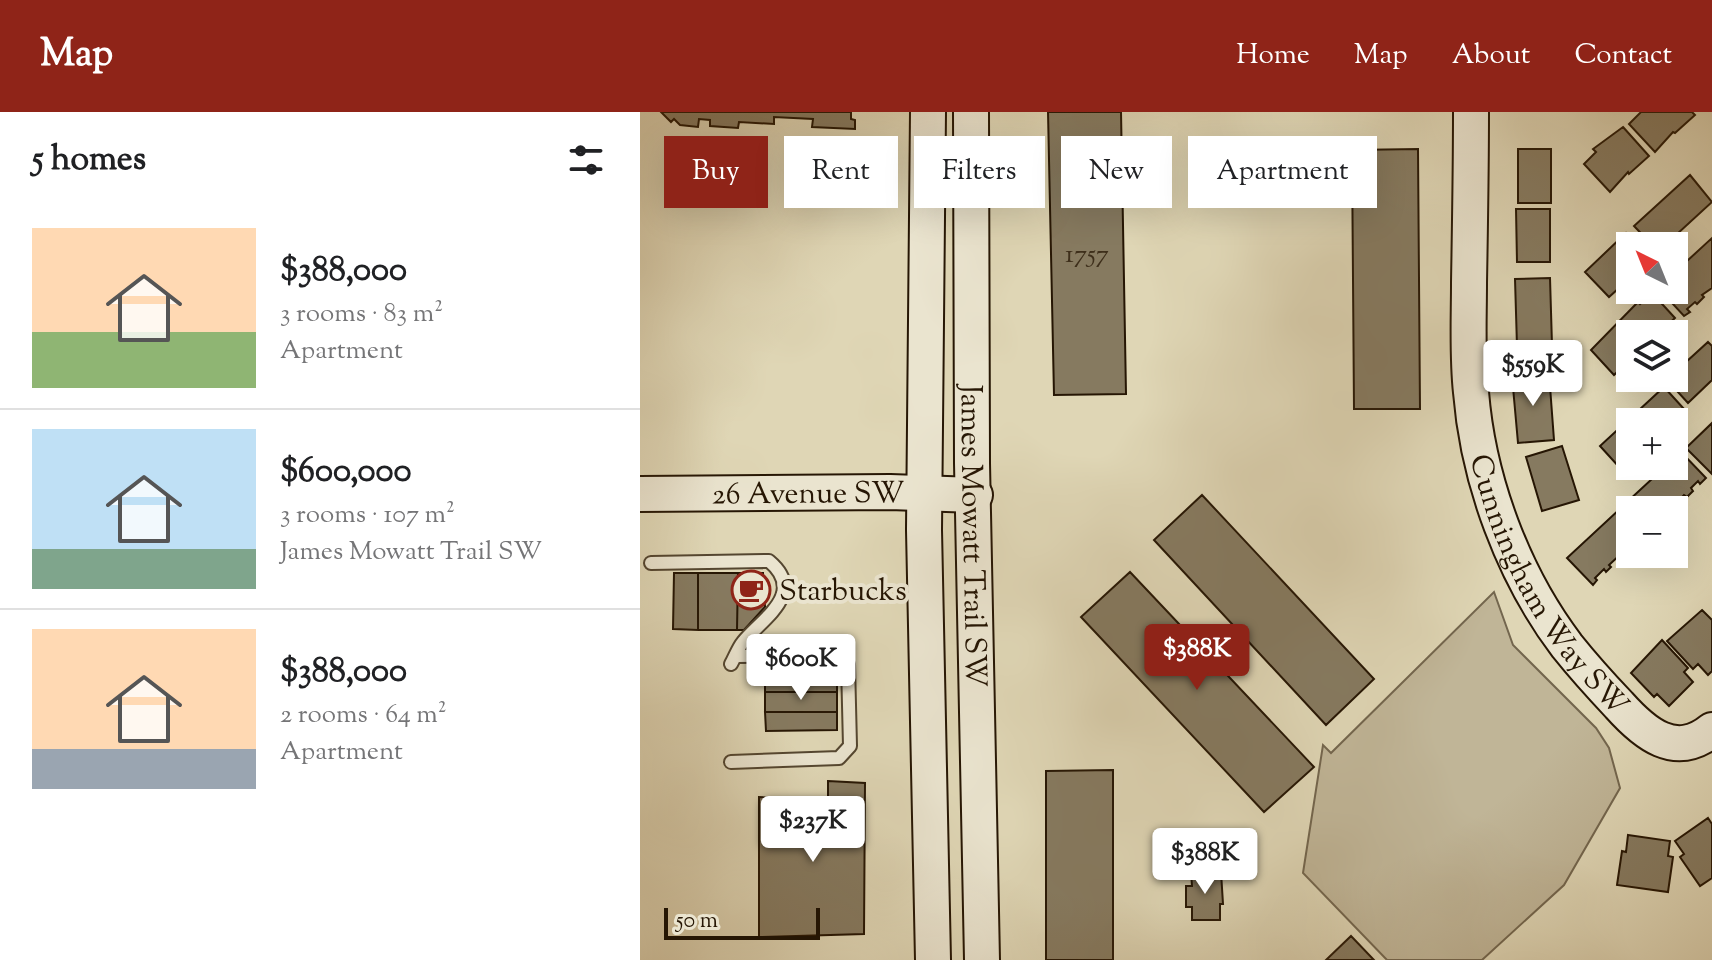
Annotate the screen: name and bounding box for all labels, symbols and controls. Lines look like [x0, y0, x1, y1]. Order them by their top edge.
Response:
text: Map [40, 29, 113, 83]
text: Home [1236, 36, 1310, 76]
text: Map [1354, 36, 1408, 76]
text: About [1452, 36, 1530, 76]
text: Contact [1574, 36, 1672, 76]
text: 5 homes [32, 136, 146, 185]
chip: Buy [664, 136, 768, 208]
chip: Rent [784, 136, 898, 208]
chip: Filters [914, 136, 1045, 208]
chip: New [1061, 136, 1172, 208]
chip: Apartment [1188, 136, 1377, 208]
icon: filters [564, 138, 608, 182]
north arrow [1616, 232, 1688, 304]
map controls [1616, 232, 1688, 568]
house number: 1757 [1065, 237, 1109, 274]
text: $388,000 [280, 247, 407, 296]
icon: home [96, 260, 192, 356]
text: 3 rooms · 83 m² [280, 296, 443, 333]
button: layers [1616, 320, 1688, 392]
text: Apartment [280, 333, 403, 370]
pin: $559K [1477, 340, 1589, 408]
text: $559K [1501, 347, 1565, 384]
street label: James Mowatt Trail SW [948, 383, 996, 688]
button: + [1616, 408, 1688, 480]
text: $600,000 [280, 448, 412, 497]
street label: Cunningham Way SW [1457, 450, 1637, 726]
icon: home [96, 461, 192, 557]
street label: 26 Avenue SW [711, 473, 905, 517]
button: − [1616, 496, 1688, 568]
text: 3 rooms · 107 m² [280, 497, 455, 534]
text: James Mowatt Trail SW [280, 534, 542, 571]
cafe icon: Starbucks [730, 569, 772, 611]
place label: Starbucks [779, 571, 907, 614]
pin: $388K [1141, 624, 1253, 692]
text: $388K [1162, 631, 1232, 668]
pin: $600K [745, 634, 857, 702]
text: $600K [764, 641, 838, 678]
text: $388,000 [280, 648, 407, 697]
icon: home [96, 661, 192, 757]
text: 2 rooms · 64 m² [280, 697, 447, 734]
text: Apartment [280, 734, 403, 771]
pin: $237K [757, 796, 869, 864]
text: $237K [779, 803, 847, 840]
pin: $388K [1149, 828, 1261, 896]
text: $388K [1170, 835, 1240, 872]
scale bar [664, 904, 820, 940]
text: 50 m [676, 906, 718, 938]

